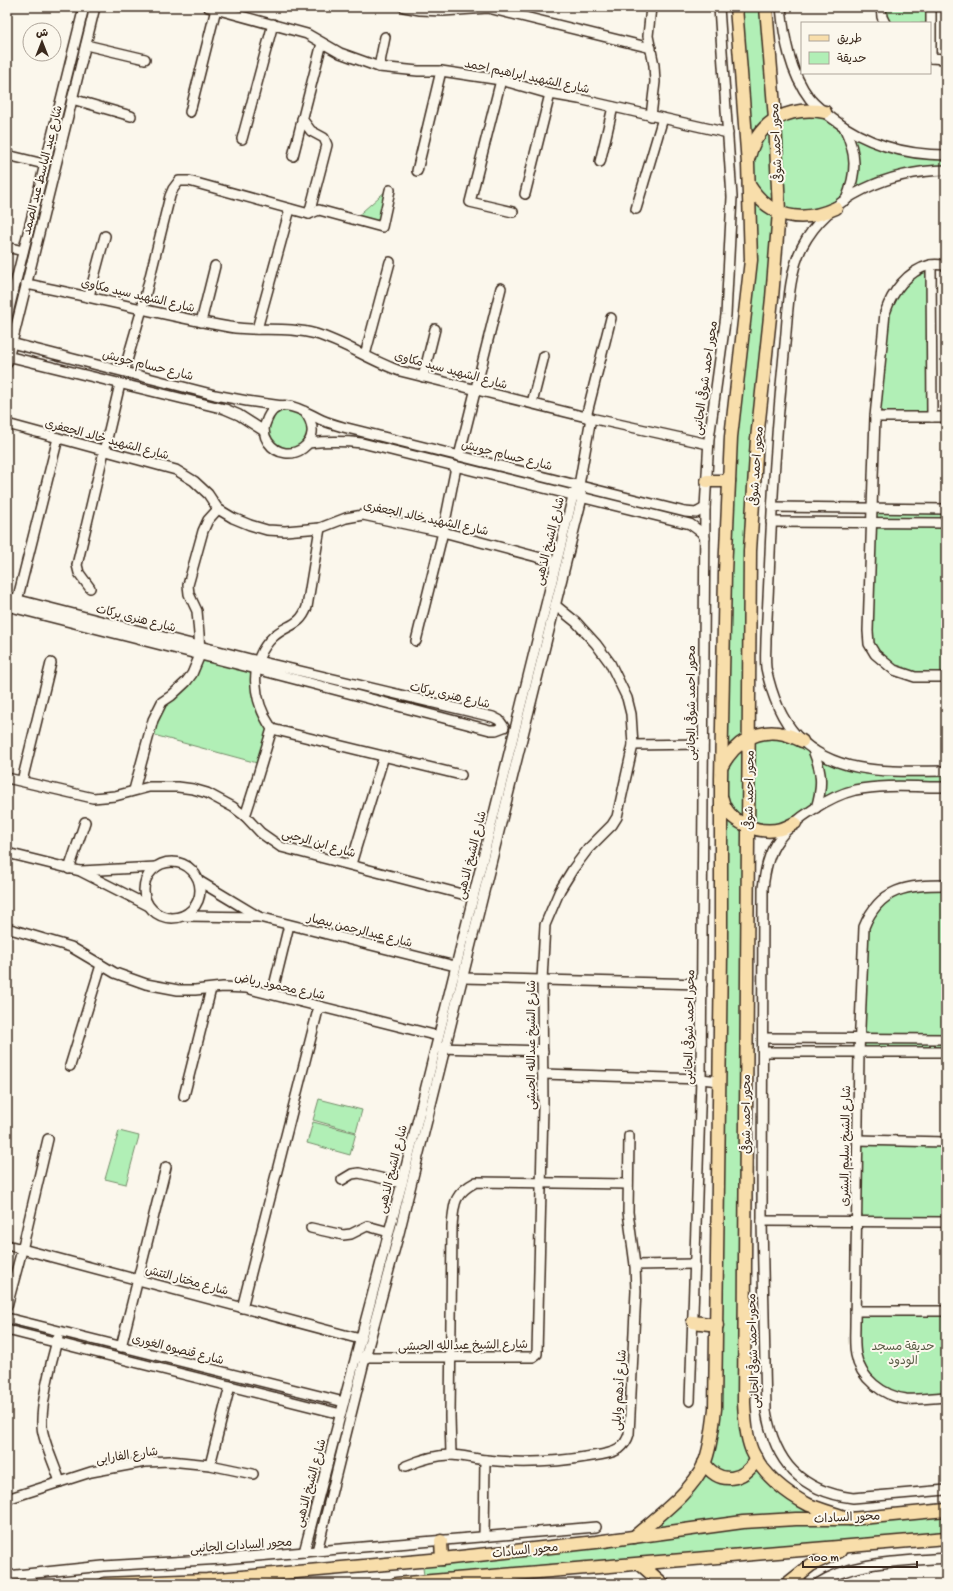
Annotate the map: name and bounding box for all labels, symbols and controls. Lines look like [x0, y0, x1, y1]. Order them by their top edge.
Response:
north arrow [22, 22, 62, 62]
legend [801, 22, 931, 74]
text: ش [36, 28, 48, 40]
text: طريق [837, 33, 862, 47]
text: حديقة [837, 53, 866, 67]
street label: شارع الشهيد ابراهيم احمد [463, 58, 590, 98]
street label: محور احمد شوقى [767, 103, 787, 183]
street label: شارع عبد الباسط عبد الصمد [21, 104, 67, 237]
street label: شارع الشهيد سيد مكاوى [79, 277, 196, 317]
street label: محور احمد شوقى الجانبى [690, 320, 722, 436]
street label: شارع حسام جويش [101, 349, 194, 385]
street label: شارع الشهيد سيد مكاوى [393, 350, 508, 394]
street label: شارع الشهيد خالد الجعفرى [43, 417, 170, 464]
street label: محور احمد شوقى [746, 426, 768, 506]
street label: شارع حسام جويش [460, 439, 553, 475]
street label: شارع الشيخ الذهبى [532, 495, 569, 587]
street label: شارع الشهيد خالد الجعفرى [362, 499, 490, 540]
street label: شارع هنرى بركات [94, 603, 177, 637]
street label: محور احمد شوقى الجانبى [684, 645, 700, 761]
street label: شارع هنرى بركات [408, 681, 491, 713]
street label: محور احمد شوقى [741, 750, 759, 830]
street label: شارع الشيخ الذهبى [454, 809, 491, 901]
street label: شارع ابن الرحبى [280, 828, 357, 862]
street label: شارع عبدالرحمن بيصار [305, 912, 413, 952]
street label: محور احمد شوقى الجانبى [681, 969, 699, 1085]
street label: شارع محمود رياض [233, 972, 326, 1004]
street label: شارع الشيخ عبدالله الحبشى [525, 980, 540, 1110]
street label: محور احمد شوقى [739, 1074, 755, 1154]
street label: شارع الشيخ سليم البشرى [838, 1085, 855, 1207]
street label: شارع الشيخ الذهبى [375, 1123, 412, 1215]
street label: شارع مختار التتش [143, 1263, 230, 1300]
street label: محور احمد شوقى الجانبى [744, 1293, 764, 1409]
street label: شارع قنصوه الغورى [130, 1333, 225, 1369]
street label: شارع الشيخ عبدالله الحبشى [398, 1338, 528, 1355]
park label: حديقة مسجد الودود [871, 1341, 935, 1369]
street label: شارع أدهم وايلى [609, 1349, 631, 1431]
street label: شارع الشيخ الذهبى [292, 1438, 330, 1529]
street label: شارع الفارابى [95, 1446, 159, 1468]
street label: محور السادات [814, 1510, 881, 1528]
street label: محور السادات الجانبى [190, 1536, 293, 1558]
street label: محور السادات [491, 1542, 559, 1562]
scale bar [803, 1543, 917, 1569]
text: 100 m [808, 1552, 839, 1566]

